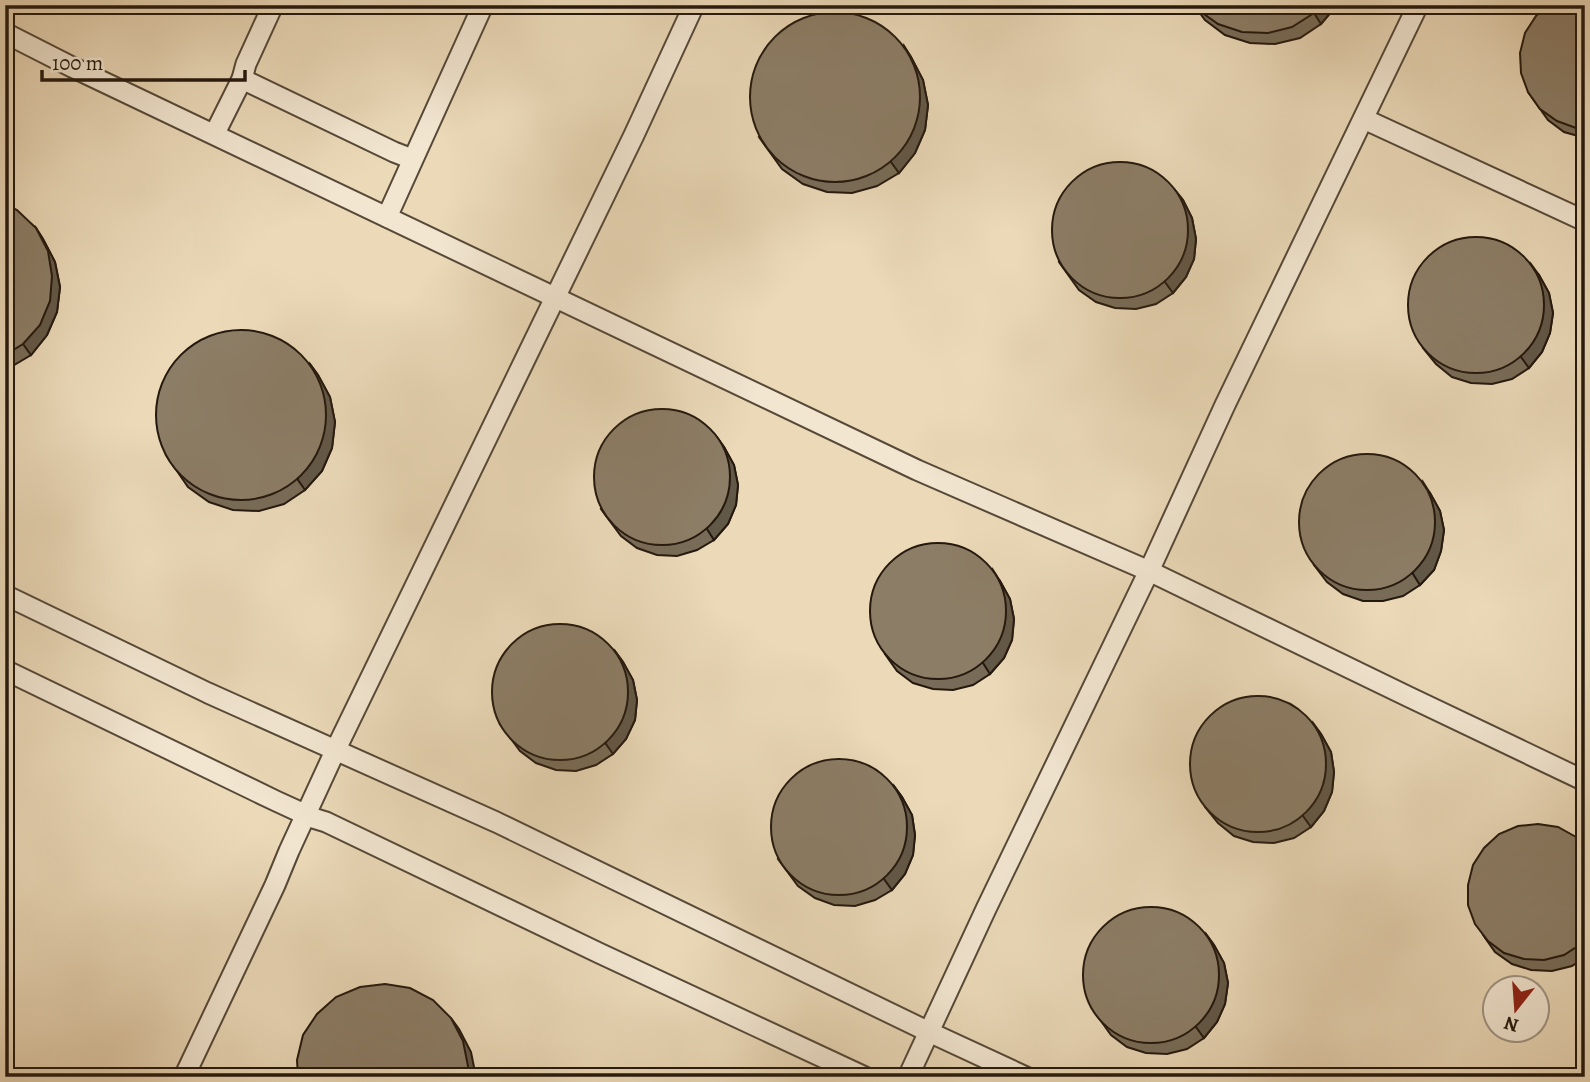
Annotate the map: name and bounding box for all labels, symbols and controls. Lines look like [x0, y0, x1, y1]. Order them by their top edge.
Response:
scale bar [42, 38, 245, 82]
text: 100 m [52, 49, 103, 77]
north arrow [1482, 974, 1552, 1044]
text: N [1501, 1010, 1522, 1039]

